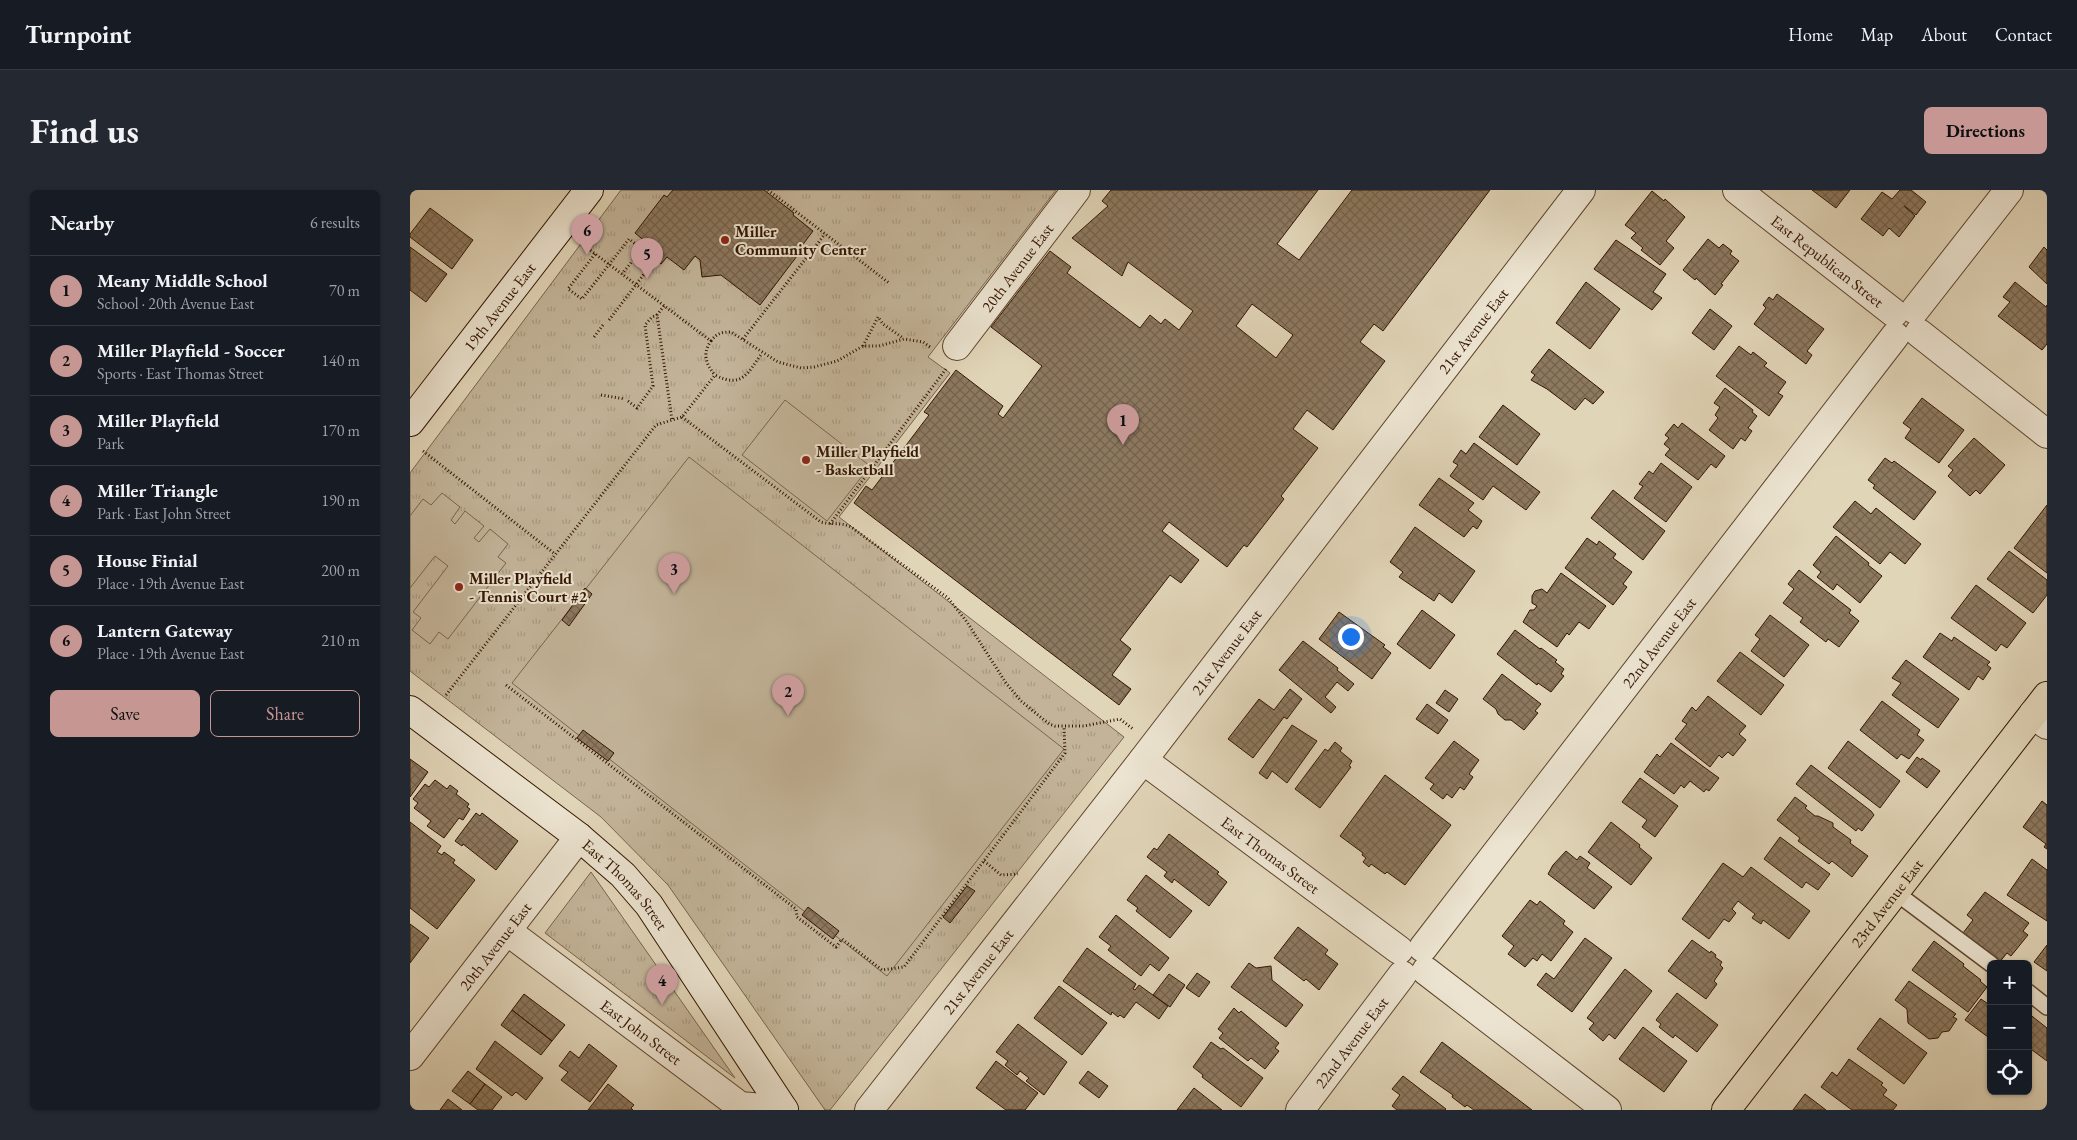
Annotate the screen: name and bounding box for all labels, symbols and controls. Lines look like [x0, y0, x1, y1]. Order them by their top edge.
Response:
text: Turnpoint [25, 19, 131, 50]
text: Home [1788, 23, 1833, 46]
text: Map [1861, 23, 1893, 46]
text: About [1921, 23, 1967, 46]
text: Contact [1995, 23, 2052, 46]
button: Directions [1924, 107, 2047, 154]
text: Find us [30, 108, 139, 153]
text: Nearby [50, 209, 114, 236]
street label: East Republican Street [1767, 210, 1888, 312]
text: 6 results [310, 212, 360, 233]
pin: 6 [571, 214, 603, 255]
street label: 20th Avenue East [976, 219, 1058, 316]
place label: Miller Community Center [735, 221, 867, 260]
marker: Miller Community Center [719, 234, 731, 246]
pin: 5 [631, 238, 663, 279]
street label: 19th Avenue East [458, 258, 540, 355]
text: Meany Middle School [97, 268, 268, 293]
text: 1 [62, 280, 70, 301]
text: 70 m [329, 280, 360, 301]
street label: 21st Avenue East [1433, 283, 1513, 378]
text: School · 20th Avenue East [97, 293, 254, 314]
text: Miller Playfield - Soccer [97, 338, 285, 363]
text: 2 [62, 350, 70, 371]
text: 140 m [321, 350, 360, 371]
text: Sports · East Thomas Street [97, 363, 263, 384]
pin: 1 [1107, 404, 1139, 445]
text: Miller Playfield [97, 408, 220, 433]
text: 3 [62, 420, 70, 441]
text: 170 m [321, 420, 360, 441]
text: Park [97, 433, 124, 454]
place label: Miller Playfield - Basketball [816, 441, 919, 480]
marker: Miller Playfield - Basketball [800, 454, 812, 466]
text: Miller Triangle [97, 478, 218, 503]
text: 4 [62, 490, 70, 511]
text: 190 m [321, 490, 360, 511]
text: Park · East John Street [97, 503, 230, 524]
text: House Finial [97, 548, 198, 573]
pin: 3 [658, 553, 690, 594]
text: 5 [62, 560, 70, 581]
text: 200 m [321, 560, 360, 581]
place label: Miller Playfield - Tennis Court #2 [469, 568, 588, 607]
text: Place · 19th Avenue East [97, 573, 244, 594]
marker: Miller Playfield - Tennis Court #2 [453, 581, 465, 593]
street label: 22nd Avenue East [1617, 593, 1700, 692]
street label: 21st Avenue East [1186, 604, 1266, 699]
text: Lantern Gateway [97, 618, 233, 643]
your location [1338, 624, 1364, 650]
text: 6 [62, 630, 70, 651]
text: 210 m [321, 630, 360, 651]
text: Place · 19th Avenue East [97, 643, 244, 664]
pin: 2 [772, 675, 804, 716]
button: Save [50, 690, 200, 737]
button: Share [210, 690, 360, 737]
street label: East Thomas Street [1217, 811, 1324, 898]
street label: East Thomas Street [578, 834, 673, 934]
street label: 23rd Avenue East [1846, 854, 1927, 951]
street label: 20th Avenue East [454, 897, 536, 994]
street label: 21st Avenue East [937, 924, 1018, 1019]
map controls [1987, 960, 2032, 1095]
button: + [1987, 960, 2032, 1005]
pin: 4 [646, 964, 678, 1005]
street label: 22nd Avenue East [1310, 992, 1393, 1092]
street label: East John Street [596, 994, 686, 1069]
button: − [1987, 1005, 2032, 1050]
button: locate [1987, 1050, 2032, 1095]

